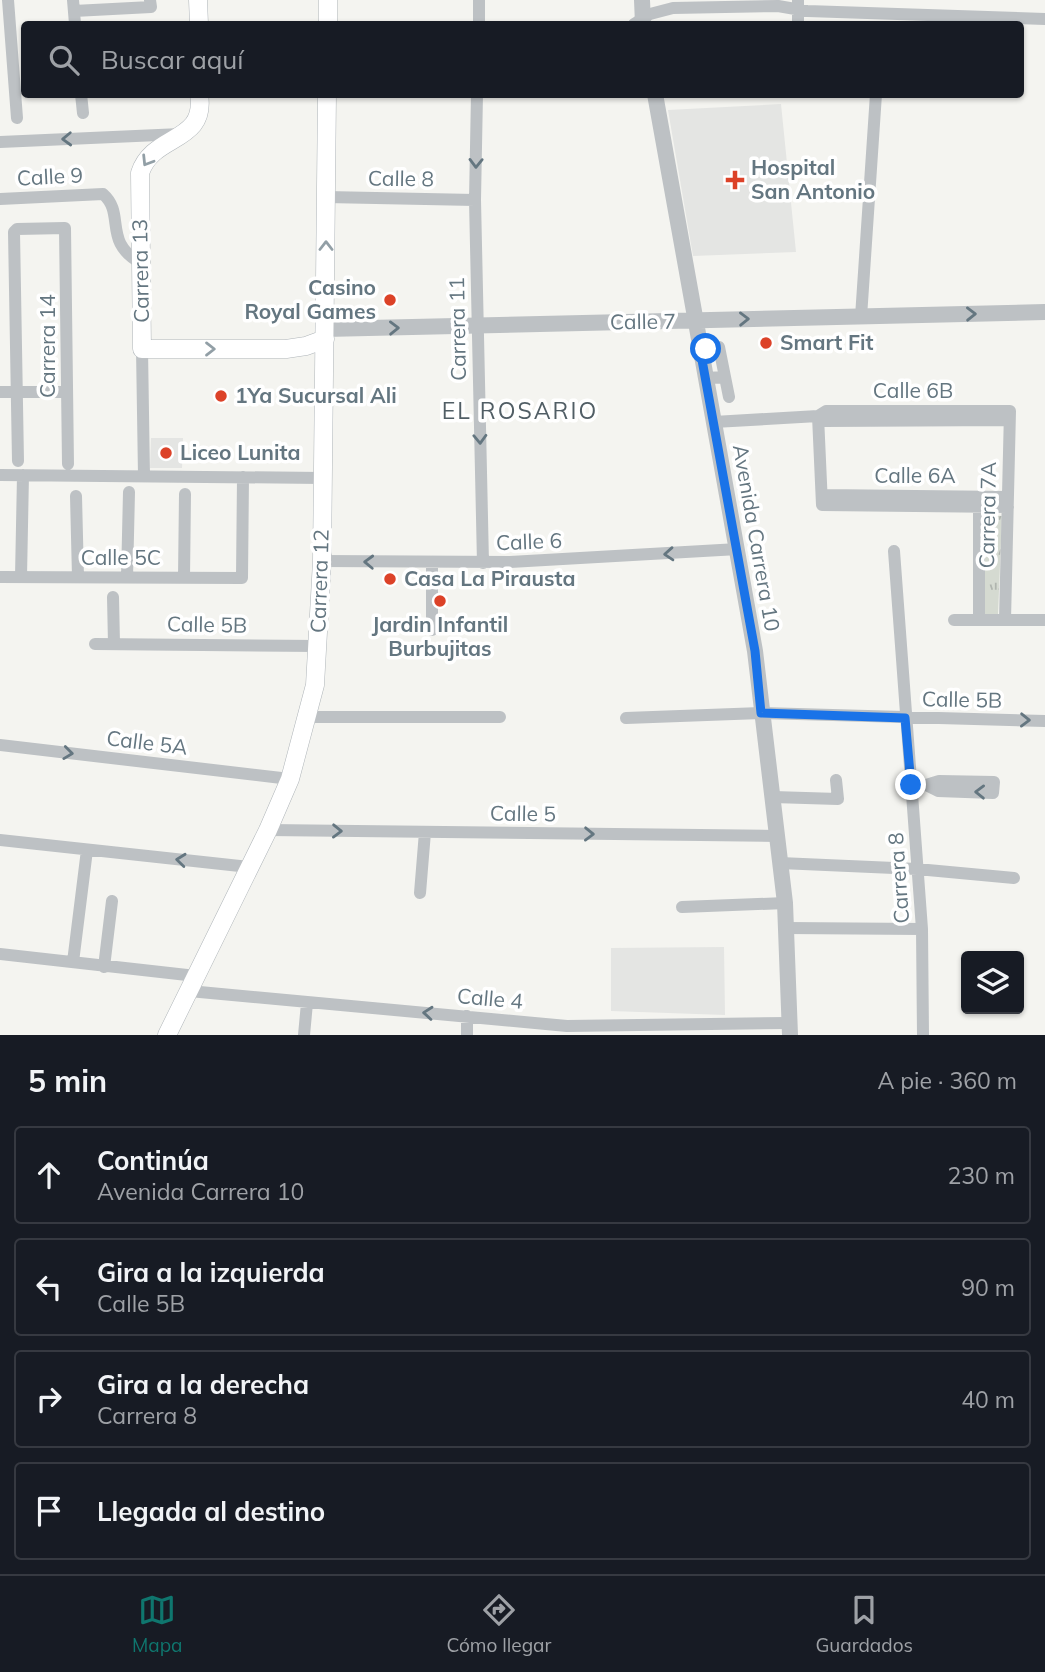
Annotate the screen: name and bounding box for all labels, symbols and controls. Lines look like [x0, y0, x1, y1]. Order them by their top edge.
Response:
search box [21, 21, 1024, 98]
icon: search [45, 41, 83, 79]
text: Buscar aquí [101, 43, 244, 76]
one-way arrow [61, 132, 72, 147]
one-way arrow [142, 153, 155, 166]
place label: Hospital San Antonio [751, 154, 875, 204]
one-way arrow [468, 157, 483, 168]
street label: Calle 9 [16, 161, 84, 191]
street label: Calle 8 [368, 164, 434, 192]
marker: Hospital San Antonio [725, 170, 745, 190]
street label: Carrera 13 [126, 219, 154, 323]
one-way arrow [318, 241, 334, 251]
place label: Casino Royal Games [244, 274, 376, 324]
street label: Carrera 11 [443, 277, 471, 381]
marker: Casino Royal Games [382, 292, 398, 308]
street label: Carrera 14 [34, 294, 60, 398]
one-way arrow [966, 306, 977, 322]
street label: Calle 7 [610, 307, 676, 335]
one-way arrow [738, 312, 749, 327]
one-way arrow [388, 320, 399, 335]
place label: Smart Fit [780, 329, 873, 355]
route start [690, 333, 721, 364]
marker: Smart Fit [758, 335, 774, 351]
one-way arrow [206, 341, 216, 357]
street label: Calle 6B [873, 377, 953, 403]
place label: 1Ya Sucursal Ali [235, 382, 397, 408]
marker: 1Ya Sucursal Ali [213, 388, 229, 404]
district label: EL ROSARIO [442, 396, 598, 425]
one-way arrow [472, 434, 488, 445]
place label: Liceo Lunita [180, 439, 301, 465]
street label: Avenida Carrera 10 [728, 442, 786, 633]
marker: Liceo Lunita [158, 445, 174, 461]
street label: Carrera 7A [973, 461, 1001, 569]
street label: Calle 6A [874, 462, 956, 488]
street label: Calle 6 [495, 527, 562, 555]
street label: Carrera 12 [304, 529, 334, 633]
street label: Calle 5C [81, 544, 161, 570]
one-way arrow [664, 546, 675, 561]
one-way arrow [363, 554, 373, 570]
place label: Casa La Pirausta [404, 565, 575, 591]
marker: Casa La Pirausta [382, 571, 398, 587]
marker: Jardin Infantil Burbujitas [432, 593, 448, 609]
street label: Calle 5B [167, 610, 247, 638]
place label: Jardin Infantil Burbujitas [372, 611, 508, 661]
street label: Calle 5B [922, 685, 1002, 713]
one-way arrow [1020, 713, 1031, 728]
street label: Calle 5A [105, 724, 190, 760]
one-way arrow [62, 745, 74, 760]
route end [895, 769, 926, 800]
one-way arrow [974, 785, 985, 800]
street label: Calle 5 [490, 799, 556, 827]
one-way arrow [331, 823, 342, 838]
one-way arrow [584, 826, 594, 842]
street label: Carrera 8 [882, 832, 914, 925]
one-way arrow [176, 853, 187, 868]
map controls [961, 951, 1024, 1014]
button: layers [961, 951, 1024, 1014]
street label: Calle 4 [456, 982, 525, 1014]
one-way arrow [422, 1006, 433, 1021]
text: 5 min [28, 1062, 107, 1100]
text: A pie · 360 m [877, 1066, 1017, 1095]
text: Continúa [97, 1144, 209, 1177]
icon: ahead [30, 1156, 68, 1194]
text: 230 m [947, 1161, 1015, 1190]
text: Avenida Carrera 10 [97, 1177, 304, 1206]
text: Gira a la izquierda [97, 1256, 325, 1289]
icon: left [30, 1268, 68, 1306]
text: 90 m [961, 1273, 1015, 1302]
text: Calle 5B [97, 1289, 185, 1318]
text: Gira a la derecha [97, 1368, 309, 1401]
icon: right [30, 1380, 68, 1418]
text: 40 m [961, 1385, 1015, 1414]
text: Carrera 8 [97, 1401, 197, 1430]
icon: arrive [30, 1492, 68, 1530]
text: Llegada al destino [97, 1495, 325, 1528]
tab: Mapa [132, 1591, 183, 1657]
tab: Cómo llegar [447, 1591, 551, 1657]
tab: Guardados [815, 1591, 913, 1657]

